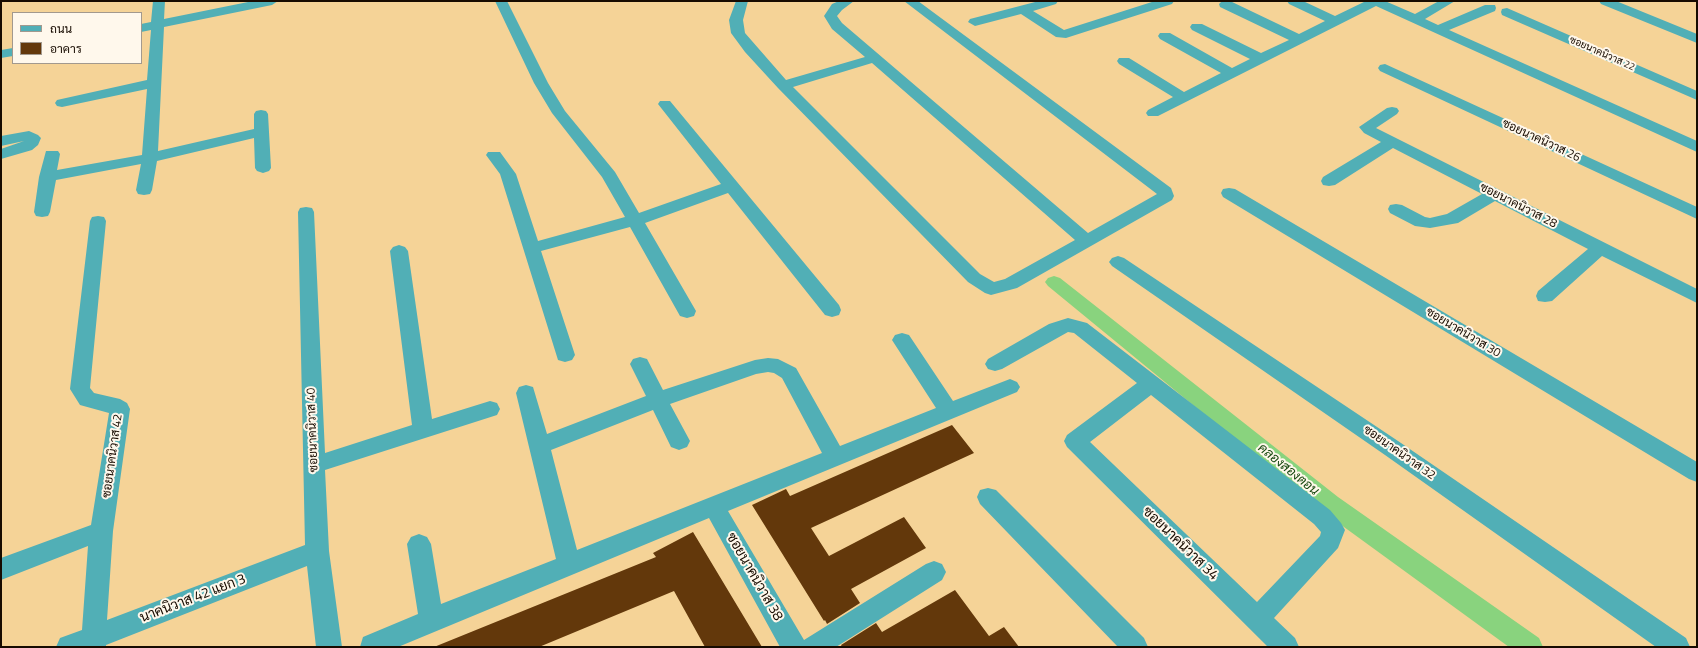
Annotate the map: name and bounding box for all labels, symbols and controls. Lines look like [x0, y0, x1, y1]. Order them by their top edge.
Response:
legend [12, 12, 142, 64]
text: ถนน [50, 19, 72, 38]
street label: ซอยนาคนิวาส 22 [1567, 34, 1637, 74]
text: อาคาร [50, 39, 82, 58]
street label: ซอยนาคนิวาส 26 [1500, 117, 1582, 165]
street label: ซอยนาคนิวาส 28 [1477, 180, 1559, 232]
street label: ซอยนาคนิวาส 30 [1423, 305, 1503, 361]
street label: ซอยนาคนิวาส 40 [304, 387, 322, 473]
street label: ซอยนาคนิวาส 42 [100, 413, 126, 499]
street label: ซอยนาคนิวาส 32 [1360, 423, 1438, 483]
water label: คลองสองตอน [1254, 441, 1322, 499]
street label: ซอยนาคนิวาส 34 [1139, 504, 1221, 584]
street label: ซอยนาคนิวาส 38 [722, 530, 786, 624]
street label: นาคนิวาส 42 แยก 3 [138, 571, 248, 627]

